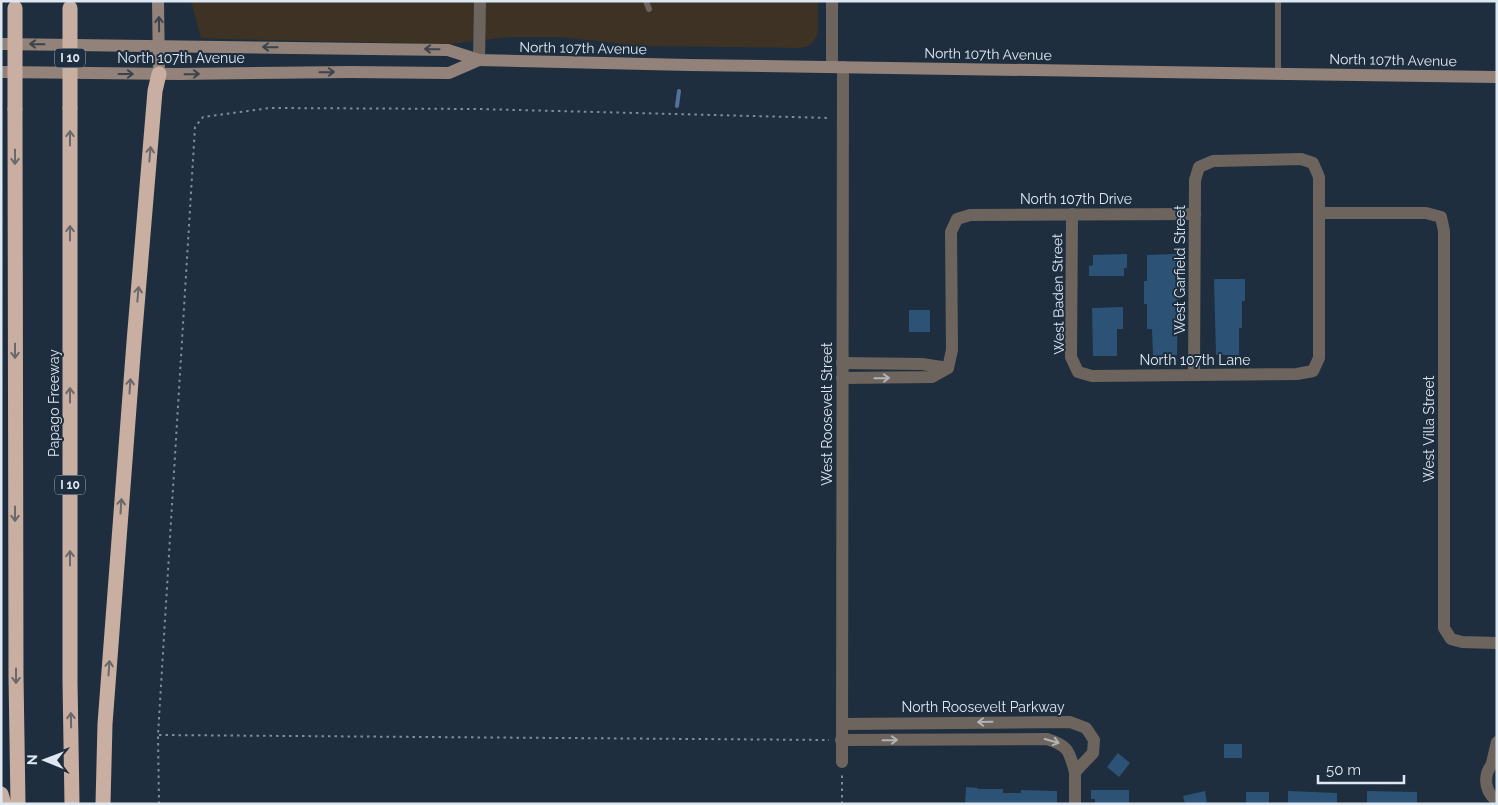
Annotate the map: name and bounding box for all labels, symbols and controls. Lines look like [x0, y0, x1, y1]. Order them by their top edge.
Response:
one-way arrow [154, 16, 164, 32]
one-way arrow [29, 39, 46, 49]
street label: North 107th Avenue [519, 39, 647, 57]
one-way arrow [262, 42, 278, 52]
one-way arrow [424, 45, 440, 54]
street label: North 107th Avenue [924, 45, 1052, 63]
road number: I 10 [55, 48, 85, 68]
street label: North 107th Avenue [117, 50, 245, 66]
street label: North 107th Avenue [1329, 51, 1457, 69]
one-way arrow [318, 67, 335, 77]
one-way arrow [118, 69, 134, 79]
one-way arrow [184, 69, 200, 79]
one-way arrow [65, 130, 75, 146]
one-way arrow [145, 146, 155, 162]
one-way arrow [10, 149, 20, 165]
street label: North 107th Drive [1020, 191, 1132, 207]
street label: West Garfield Street [1172, 205, 1188, 335]
one-way arrow [65, 225, 75, 241]
street label: West Baden Street [1049, 233, 1067, 355]
one-way arrow [133, 286, 143, 302]
one-way arrow [10, 342, 20, 359]
street label: West Roosevelt Street [819, 342, 835, 486]
street label: Papago Freeway [46, 349, 62, 457]
street label: North 107th Lane [1140, 352, 1250, 368]
one-way arrow [874, 373, 890, 383]
street label: West Villa Street [1421, 375, 1437, 482]
one-way arrow [126, 378, 135, 394]
one-way arrow [65, 387, 75, 404]
road number: I 10 [55, 476, 85, 494]
one-way arrow [117, 498, 126, 514]
one-way arrow [10, 505, 20, 521]
one-way arrow [65, 550, 75, 566]
one-way arrow [104, 660, 114, 676]
one-way arrow [11, 668, 21, 684]
street label: North Roosevelt Parkway [902, 699, 1065, 715]
one-way arrow [66, 712, 76, 728]
one-way arrow [977, 717, 994, 727]
north arrow [20, 735, 70, 785]
one-way arrow [882, 735, 898, 745]
one-way arrow [1044, 737, 1060, 746]
scale bar [1318, 752, 1404, 784]
text: N [24, 754, 40, 765]
text: 50 m [1326, 761, 1361, 779]

